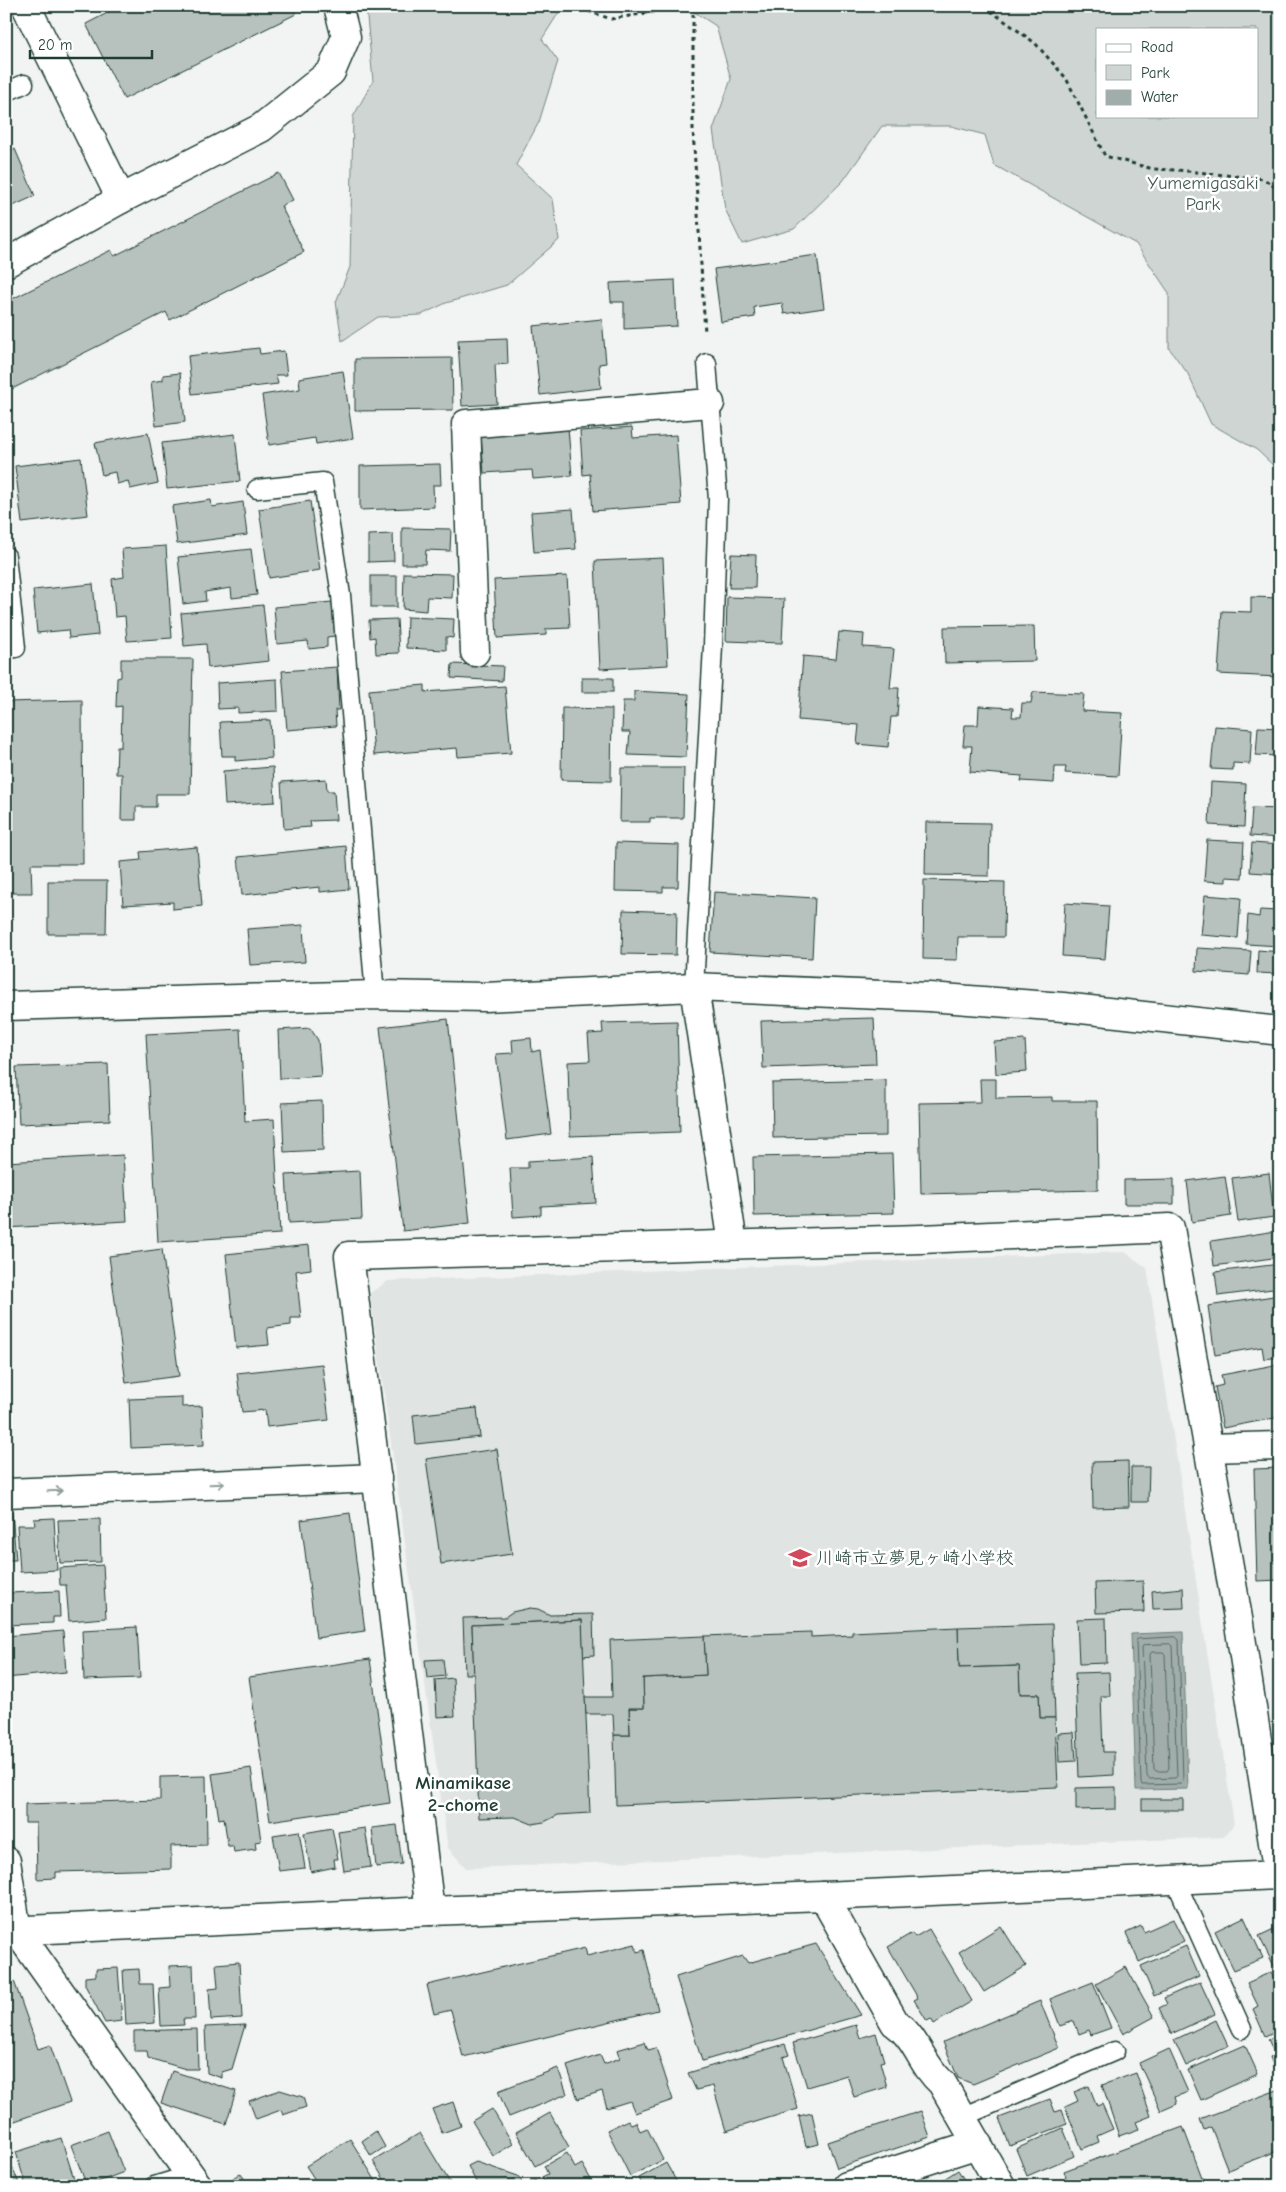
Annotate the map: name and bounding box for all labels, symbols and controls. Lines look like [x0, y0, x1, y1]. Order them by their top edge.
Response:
scale bar [30, 28, 152, 60]
legend [1096, 28, 1258, 118]
text: 20 m [38, 36, 72, 54]
text: Road [1141, 38, 1173, 56]
text: Park [1141, 64, 1170, 82]
text: Water [1141, 88, 1178, 106]
park label: Yumemigasaki Park [1147, 173, 1259, 215]
one-way arrow [209, 1480, 225, 1489]
one-way arrow [46, 1486, 63, 1496]
school or university icon: 川崎市立夢見ヶ崎小学校 [787, 1545, 813, 1571]
place label: 川崎市立夢見ヶ崎小学校 [816, 1548, 1014, 1569]
district label: Minamikase 2-chome [415, 1772, 511, 1816]

